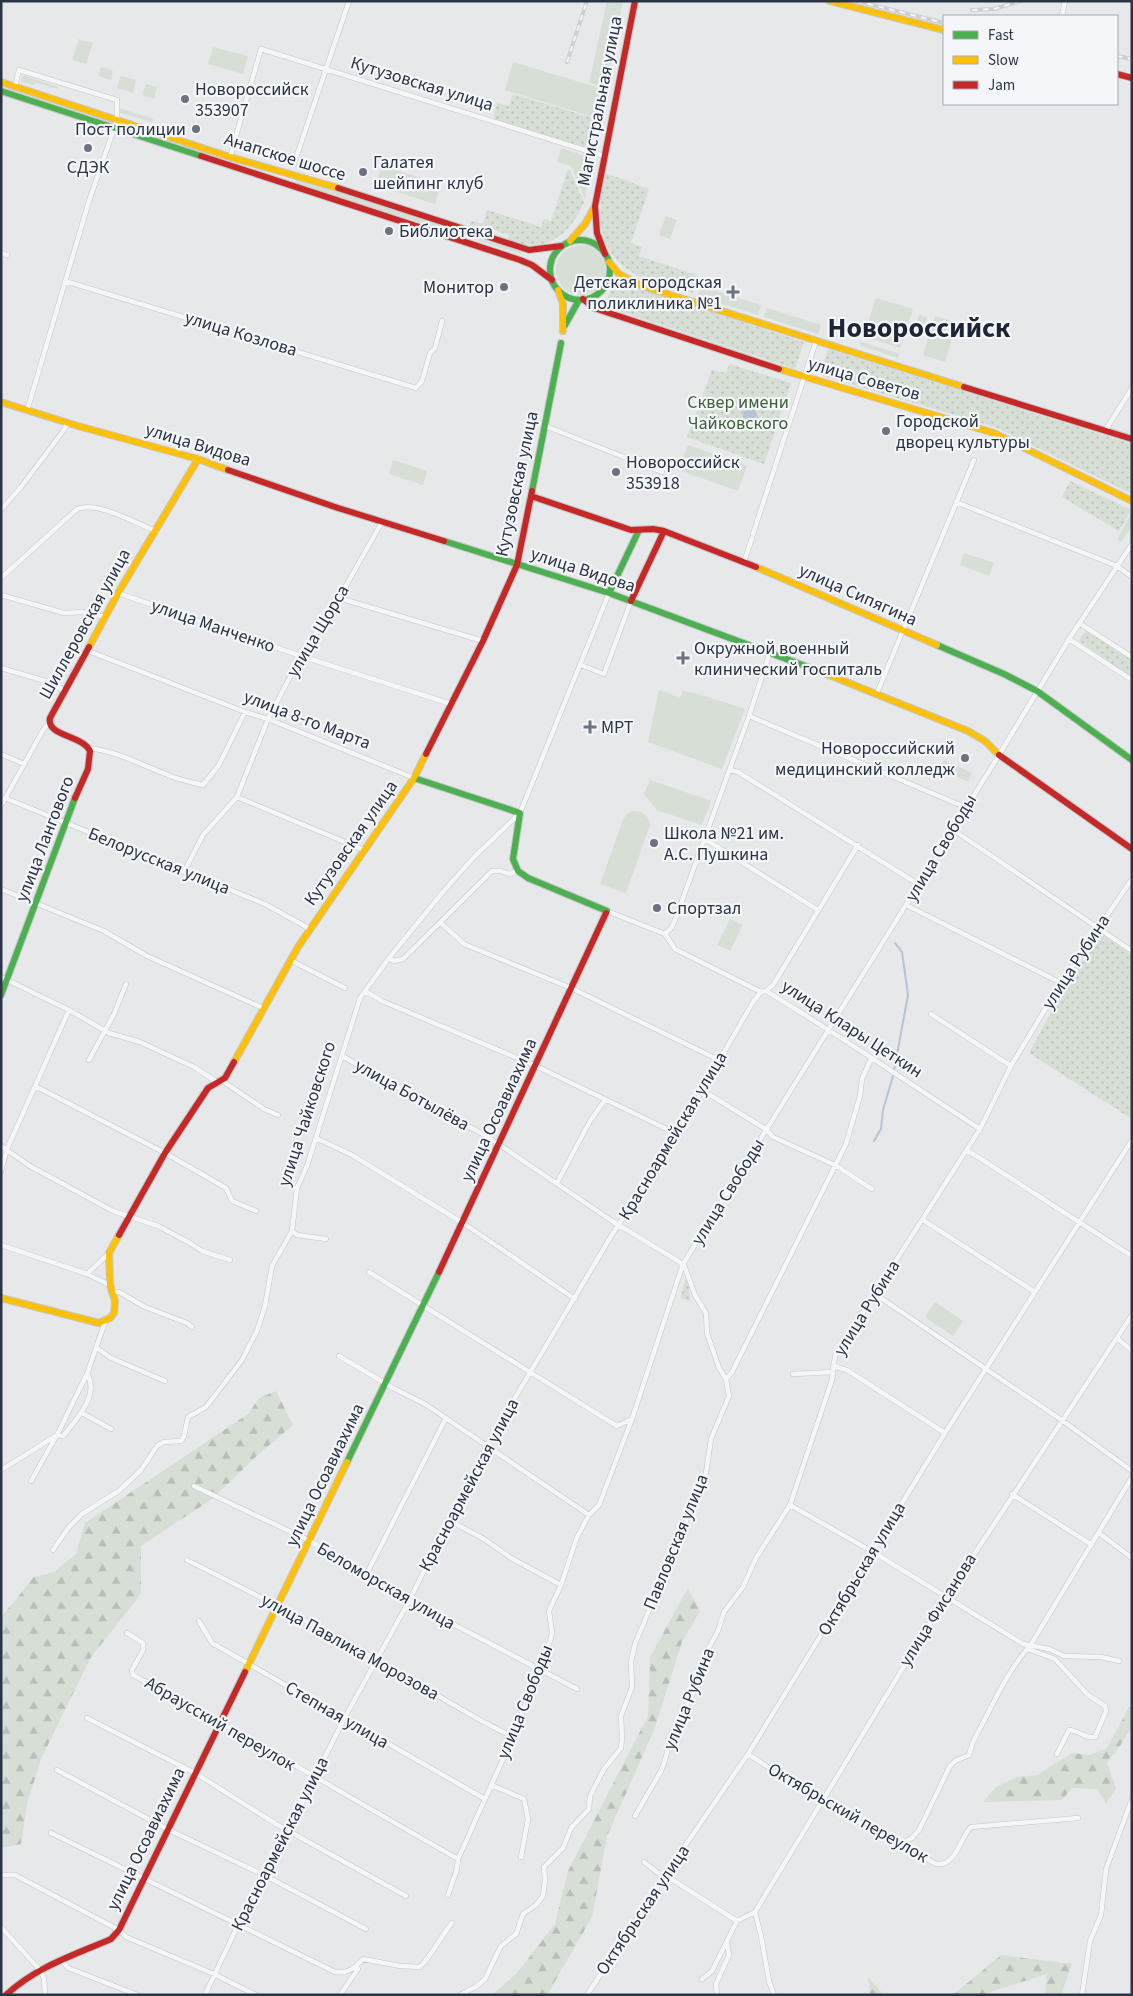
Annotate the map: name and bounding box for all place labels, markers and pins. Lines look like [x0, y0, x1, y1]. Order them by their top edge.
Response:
place label: Новороссийск 353907 [195, 77, 309, 123]
marker: Новороссийск 353907 [179, 93, 191, 105]
place label: Пост полиции [75, 117, 186, 142]
marker: Пост полиции [190, 123, 202, 135]
marker: СДЭК [82, 142, 94, 154]
place label: Галатея шейпинг клуб [373, 150, 483, 196]
place label: СДЭК [67, 155, 110, 180]
marker: Галатея шейпинг клуб [357, 166, 369, 178]
place label: Библиотека [399, 219, 493, 244]
marker: Библиотека [383, 225, 395, 237]
place label: Детская городская поликлиника №1 [574, 270, 722, 316]
place label: Монитор [423, 275, 494, 300]
marker: Монитор [498, 281, 510, 293]
marker: Детская городская поликлиника №1 [726, 285, 740, 299]
place label: Городской дворец культуры [896, 409, 1030, 455]
marker: Городской дворец культуры [880, 425, 892, 437]
place label: Новороссийск 353918 [626, 450, 740, 496]
marker: Новороссийск 353918 [610, 466, 622, 478]
place label: Окружной военный клинический госпиталь [694, 636, 882, 682]
marker: Окружной военный клинический госпиталь [676, 651, 690, 665]
place label: МРТ [601, 715, 634, 740]
marker: МРТ [583, 720, 597, 734]
place label: Новороссийский медицинский колледж [775, 736, 956, 782]
marker: Новороссийский медицинский колледж [959, 752, 971, 764]
place label: Школа №21 им. А.С. Пушкина [664, 821, 784, 867]
marker: Школа №21 им. А.С. Пушкина [648, 837, 660, 849]
place label: Спортзал [667, 896, 741, 921]
marker: Спортзал [651, 902, 663, 914]

